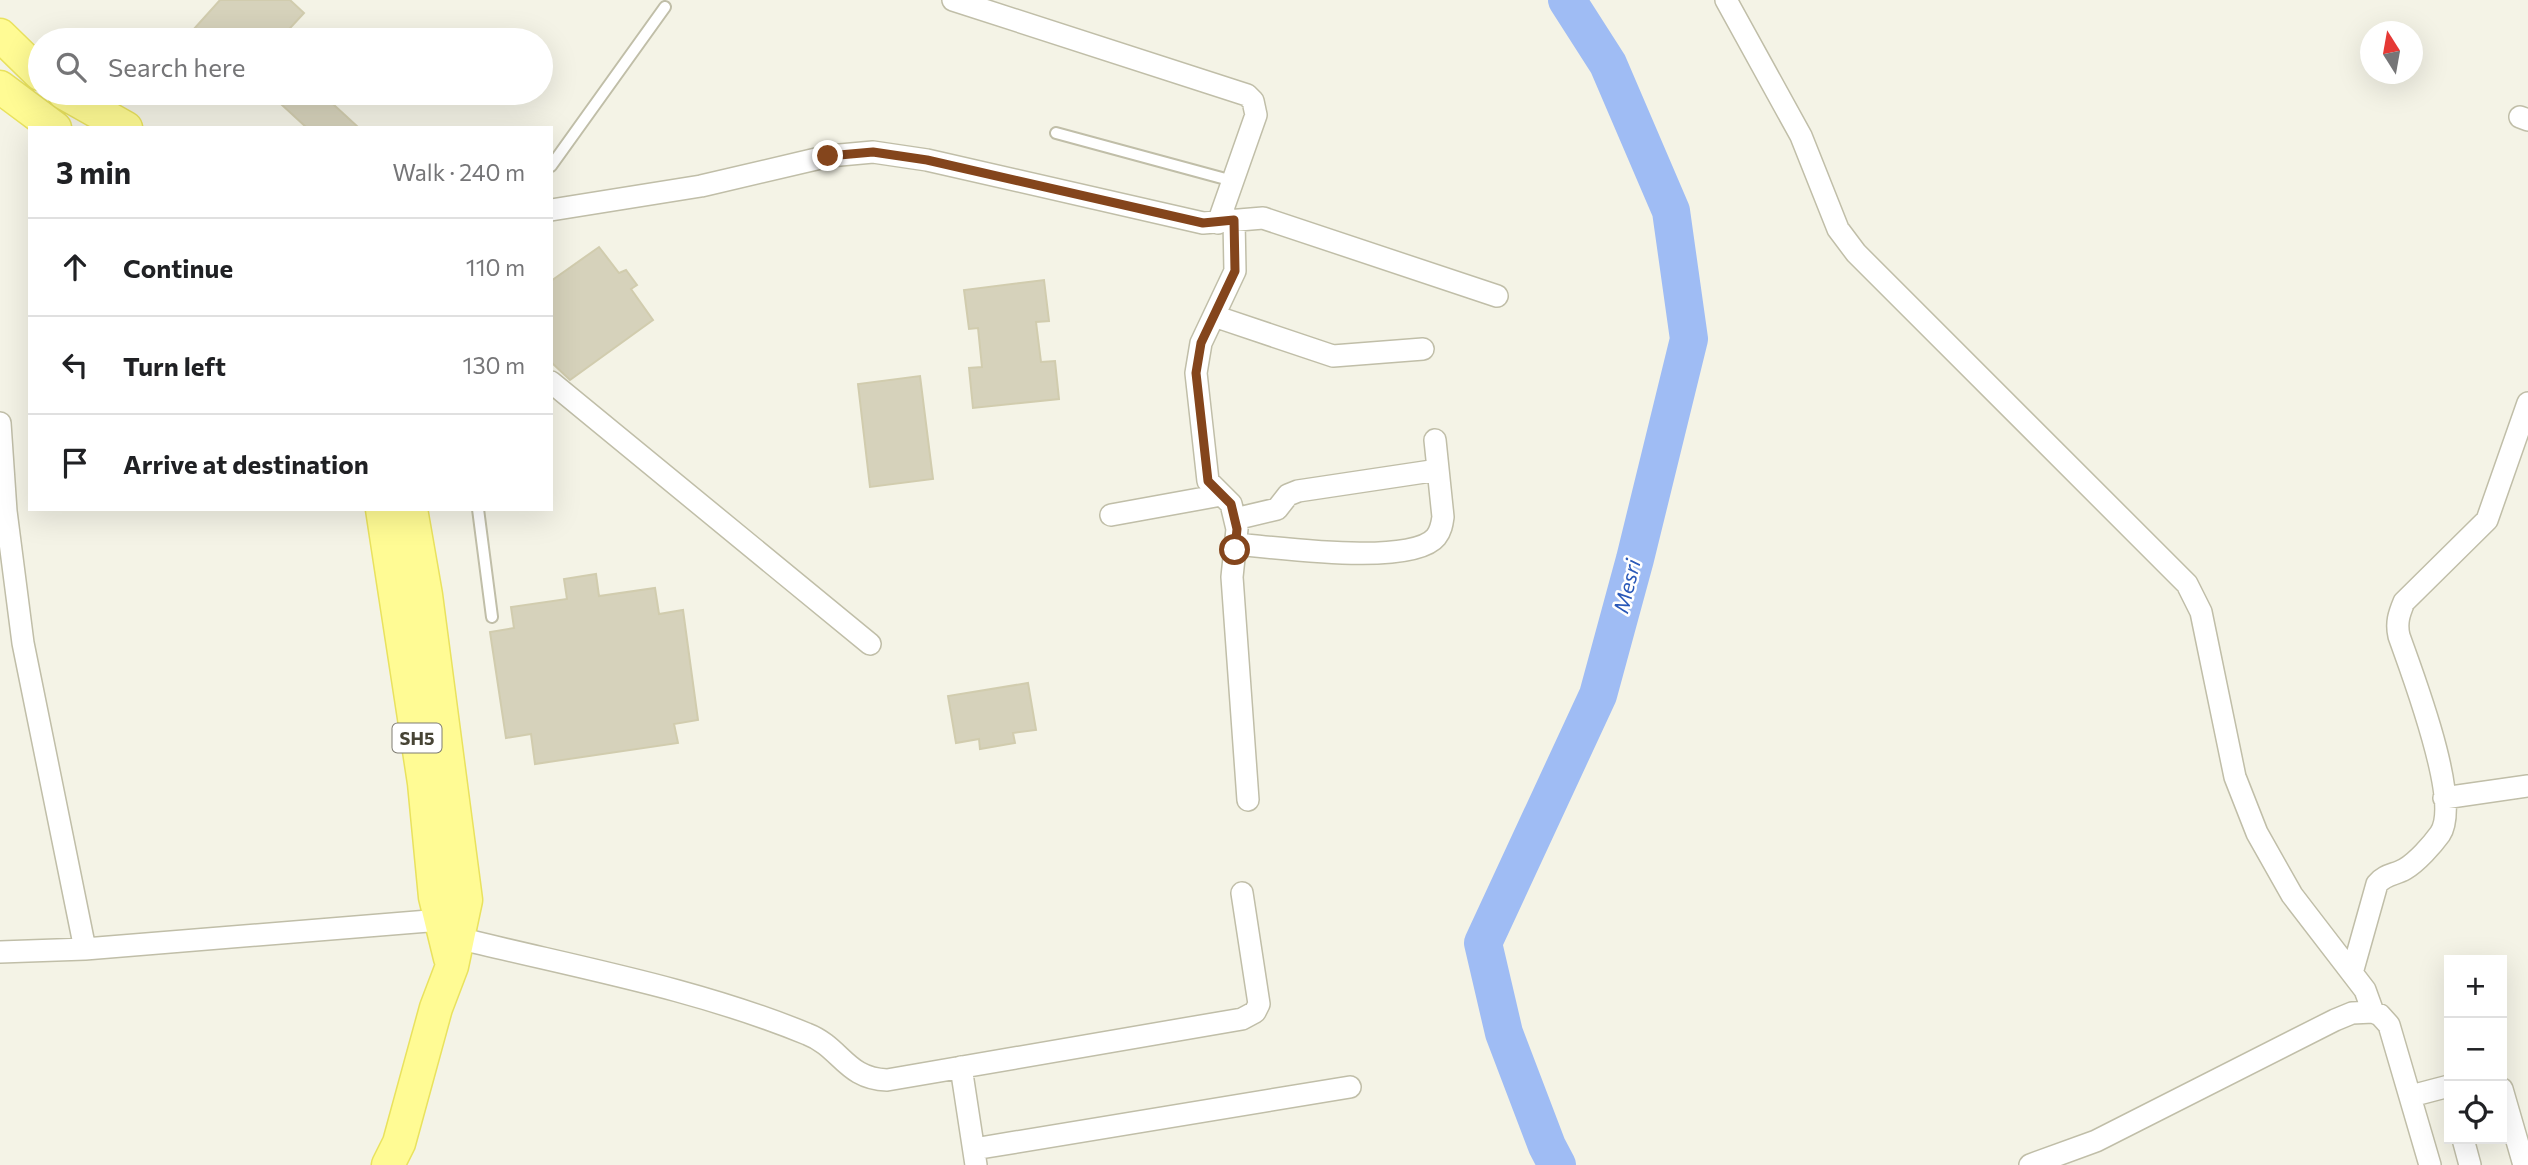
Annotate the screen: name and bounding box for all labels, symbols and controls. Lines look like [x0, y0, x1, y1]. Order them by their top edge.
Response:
north arrow [2360, 21, 2423, 84]
search box [28, 28, 553, 105]
icon: search [52, 48, 90, 86]
text: Search here [108, 51, 246, 82]
route end [812, 140, 843, 171]
text: 3 min [56, 153, 131, 190]
text: Walk · 240 m [393, 158, 525, 186]
icon: ahead [56, 248, 94, 286]
text: Continue [123, 252, 233, 283]
text: 110 m [466, 253, 525, 281]
icon: left [56, 346, 94, 384]
text: Turn left [123, 350, 226, 381]
text: 130 m [463, 351, 525, 379]
icon: arrive [56, 444, 94, 482]
text: Arrive at destination [123, 448, 369, 479]
route start [1219, 534, 1250, 565]
water label: Mesri [1607, 556, 1645, 615]
road number: SH5 [392, 724, 442, 752]
map controls [2444, 955, 2507, 1144]
button: + [2444, 955, 2507, 1018]
button: − [2444, 1018, 2507, 1081]
button: locate [2444, 1081, 2507, 1144]

